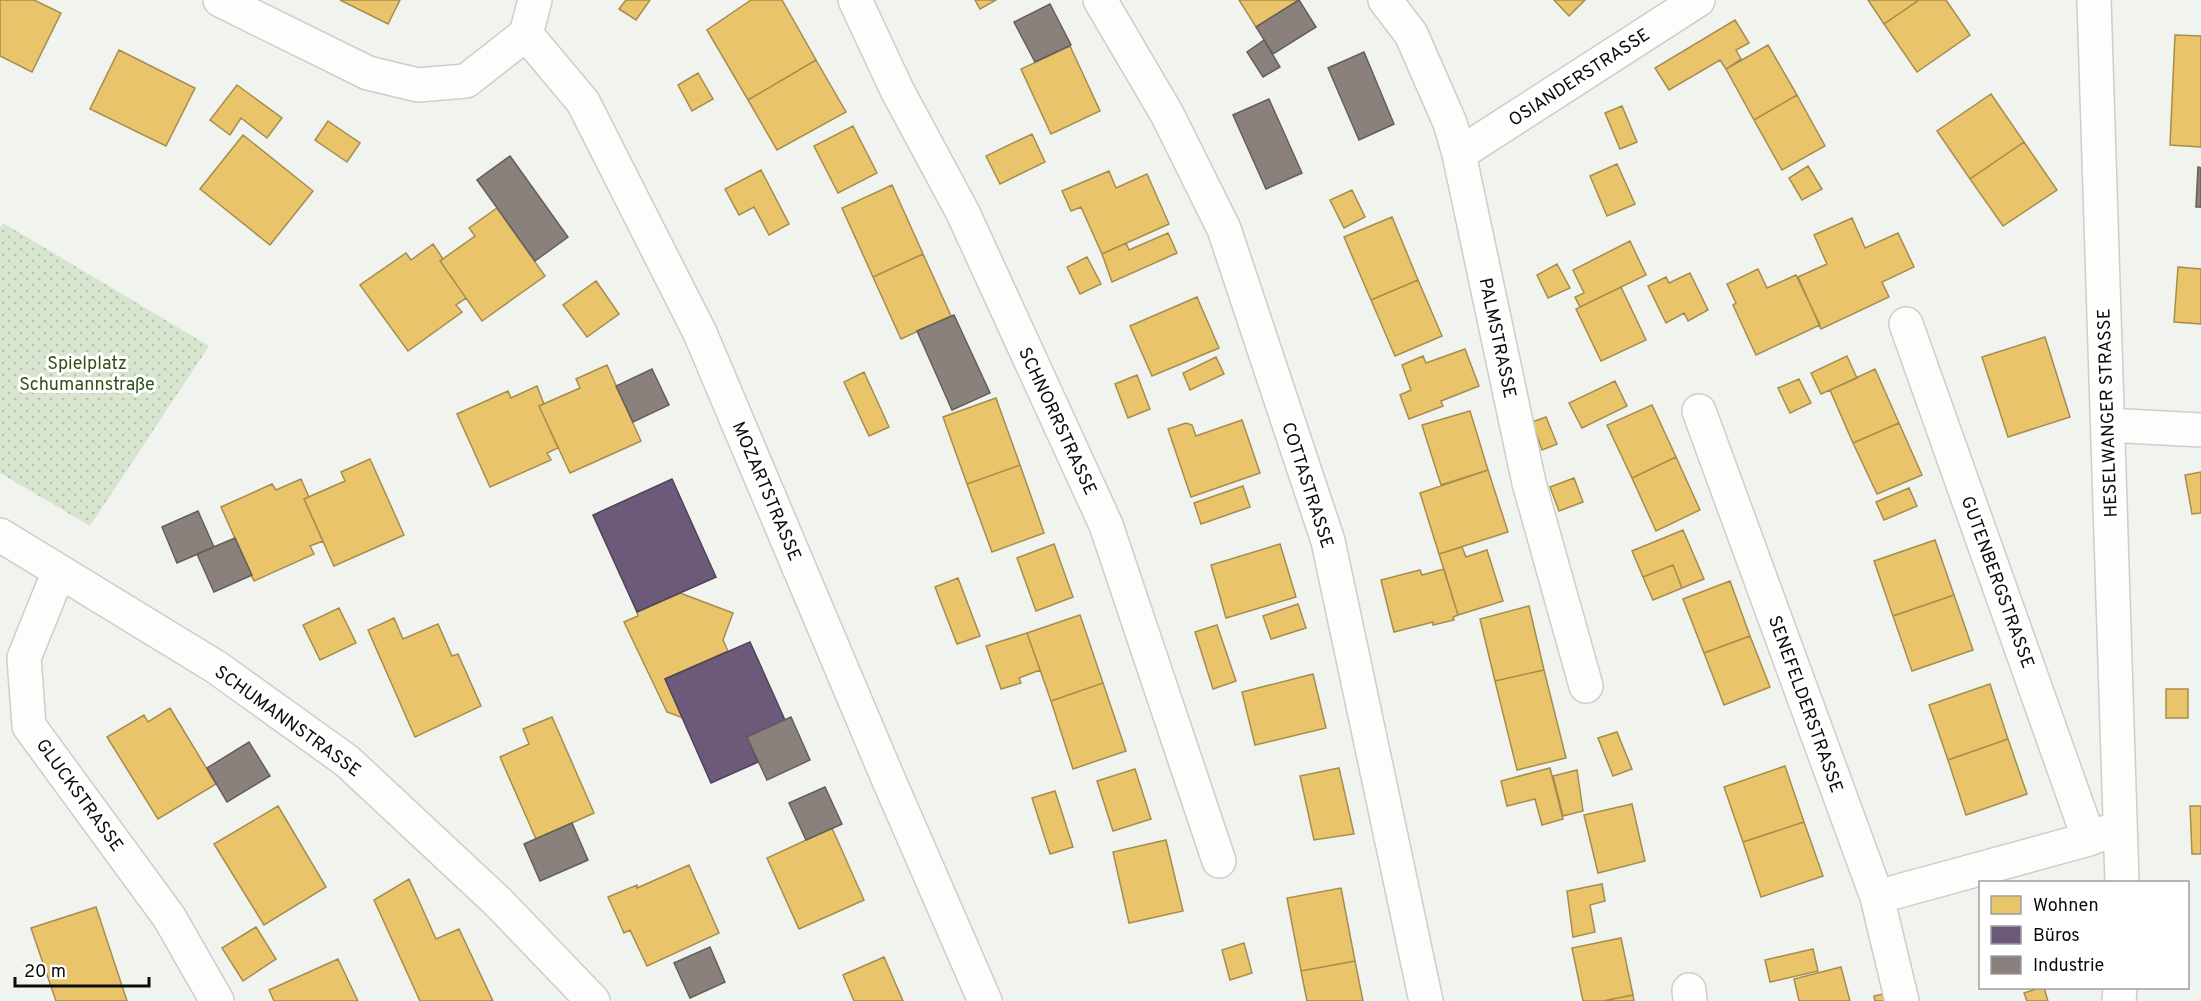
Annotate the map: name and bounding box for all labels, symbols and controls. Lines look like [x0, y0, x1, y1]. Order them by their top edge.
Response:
street label: OSIANDERSTRASSE [1505, 24, 1655, 133]
street label: PALMSTRASSE [1473, 276, 1521, 401]
street label: HESELWANGER STRASSE [2093, 308, 2124, 518]
street label: SCHNORRSTRASSE [1012, 344, 1101, 499]
park label: Spielplatz Schumannstraße [19, 353, 155, 397]
street label: MOZARTSTRASSE [726, 418, 805, 565]
street label: COTTASTRASSE [1275, 420, 1338, 551]
street label: GUTENBERGSTRASSE [1955, 493, 2038, 672]
street label: SENEFELDERSTRASSE [1762, 613, 1847, 796]
street label: SCHUMANNSTRASSE [209, 661, 365, 783]
street label: GLUCKSTRASSE [30, 735, 127, 857]
legend [1979, 881, 2189, 989]
text: Wohnen [2033, 895, 2099, 918]
text: Büros [2033, 925, 2080, 948]
scale bar [15, 950, 148, 988]
text: Industrie [2033, 955, 2104, 978]
text: 20 m [24, 961, 66, 984]

